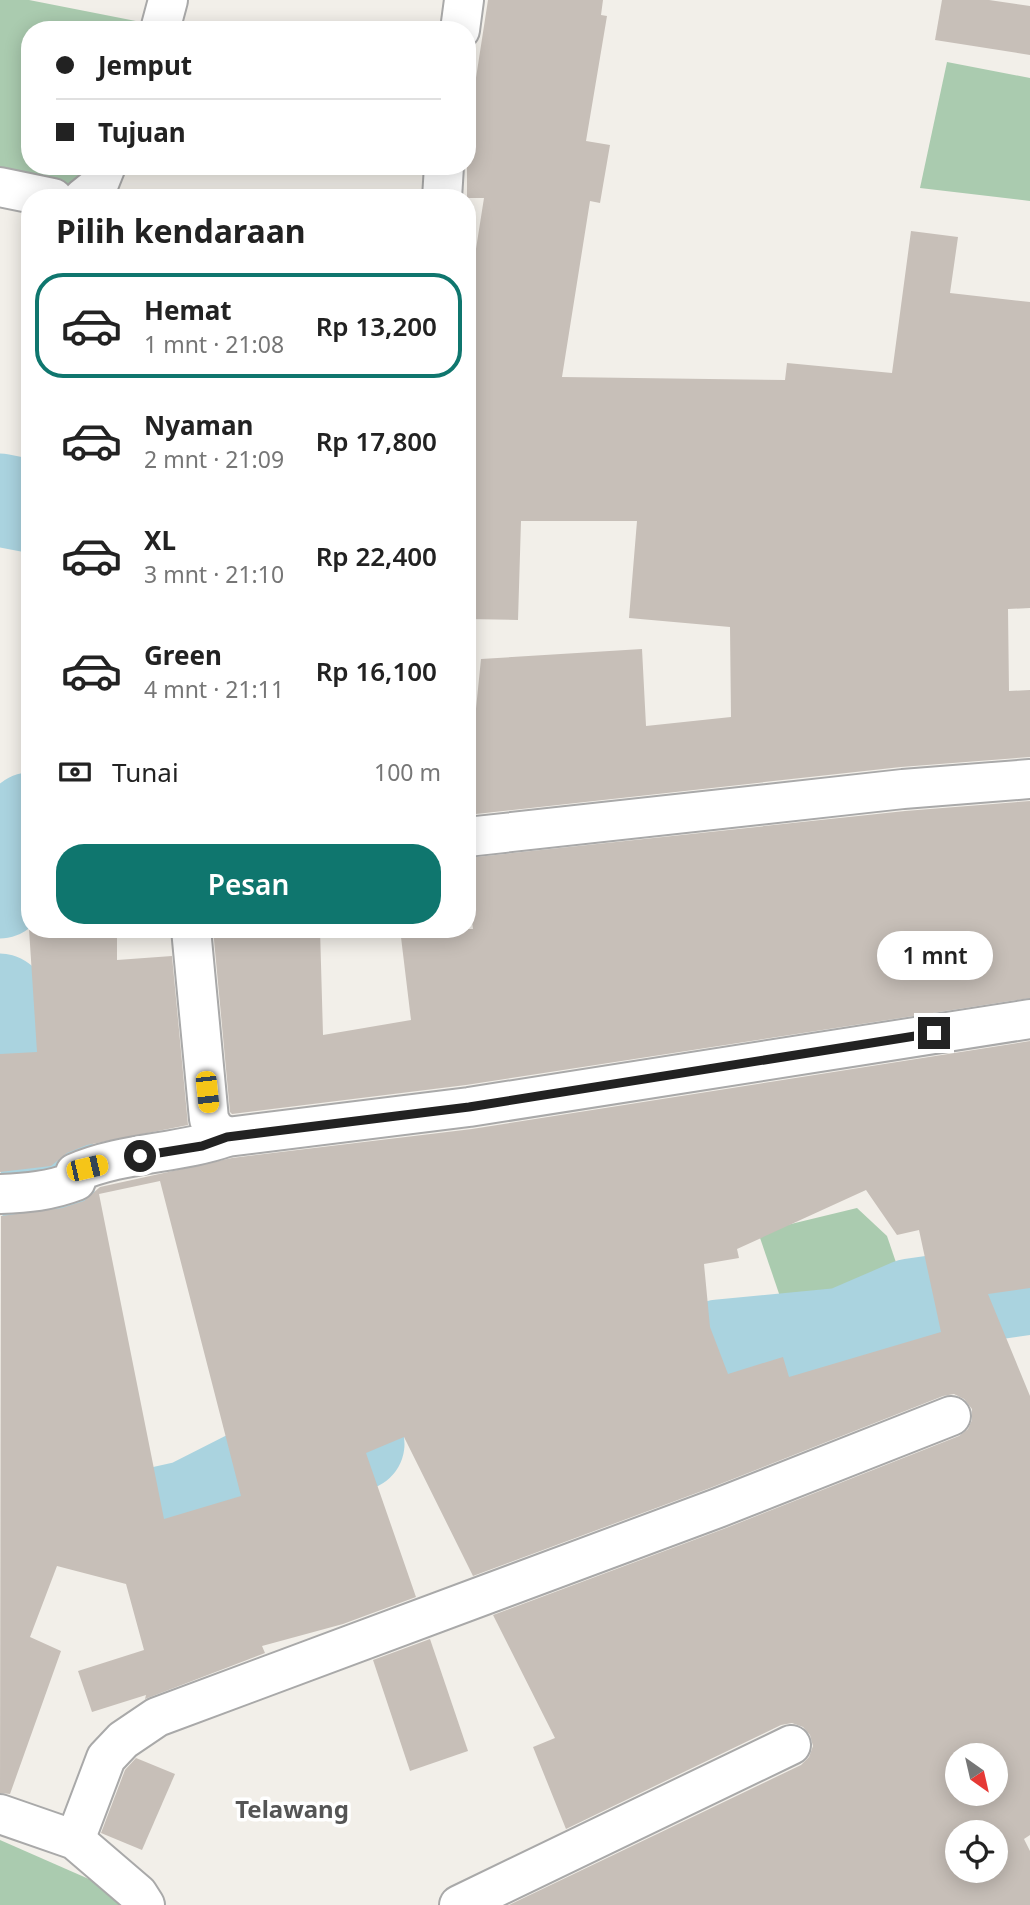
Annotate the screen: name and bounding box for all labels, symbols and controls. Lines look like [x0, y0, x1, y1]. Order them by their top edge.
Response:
text: Jemput [98, 47, 192, 83]
text: Tujuan [98, 114, 186, 150]
text: Pilih kendaraan [56, 209, 306, 252]
text: Hemat [144, 292, 232, 328]
icon: car [60, 294, 123, 357]
text: Rp 13,200 [316, 308, 437, 344]
text: 1 mnt · 21:08 [144, 328, 284, 360]
text: Nyaman [144, 407, 253, 443]
icon: car [60, 409, 123, 472]
text: Rp 17,800 [316, 423, 437, 459]
text: 2 mnt · 21:09 [144, 443, 284, 475]
text: XL [144, 522, 176, 558]
icon: car [60, 524, 123, 587]
text: Rp 22,400 [316, 538, 437, 574]
text: 3 mnt · 21:10 [144, 558, 284, 590]
text: Green [144, 637, 222, 673]
icon: car [60, 639, 123, 702]
text: Rp 16,100 [316, 653, 437, 689]
text: 4 mnt · 21:11 [144, 673, 284, 705]
icon: cash [56, 753, 94, 791]
text: Tunai [112, 754, 179, 790]
text: 100 m [374, 756, 441, 788]
button: Pesan [56, 844, 441, 924]
callout: 1 mnt [876, 932, 992, 981]
text: 1 mnt [902, 939, 968, 971]
route end [918, 1017, 950, 1049]
car [195, 1070, 220, 1114]
route start [124, 1140, 156, 1172]
car [65, 1153, 110, 1183]
north arrow [945, 1743, 1008, 1806]
map controls [945, 1743, 1008, 1883]
district label: Telawang [235, 1792, 349, 1825]
button: locate [945, 1820, 1008, 1883]

